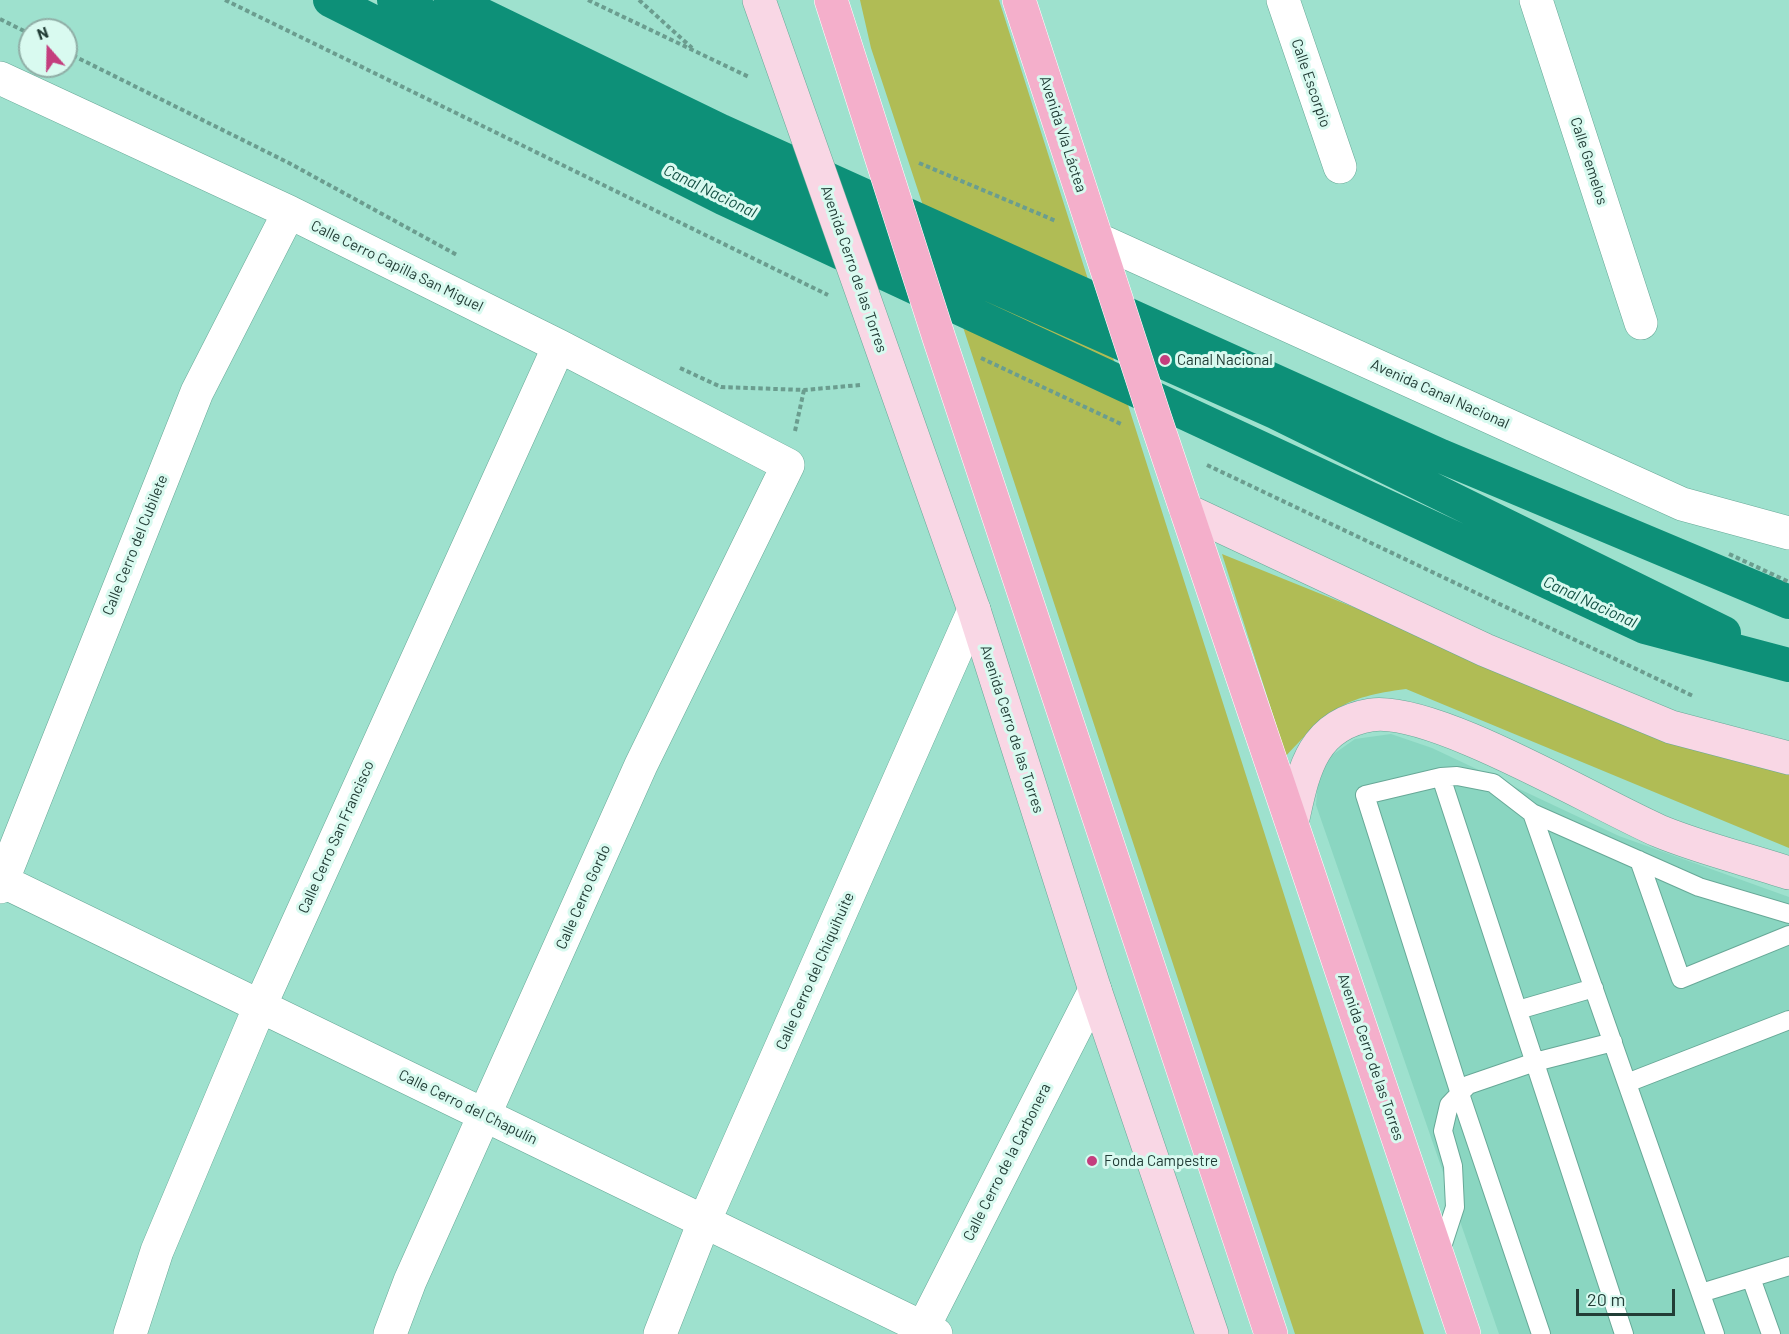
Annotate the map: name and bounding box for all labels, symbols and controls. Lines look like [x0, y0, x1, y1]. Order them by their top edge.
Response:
north arrow [18, 18, 78, 78]
text: N [34, 22, 51, 43]
street label: Calle Escorpio [1287, 36, 1335, 130]
street label: Avenida Vía Láctea [1036, 73, 1090, 195]
street label: Calle Gemelos [1566, 115, 1612, 207]
water label: Canal Nacional [660, 160, 760, 222]
street label: Avenida Cerro de las Torres [817, 183, 891, 355]
street label: Calle Cerro Capilla San Miguel [308, 216, 486, 316]
place label: Canal Nacional [1177, 351, 1273, 369]
marker: Canal Nacional [1158, 353, 1172, 367]
street label: Avenida Canal Nacional [1368, 355, 1512, 433]
street label: Calle Cerro del Cubilete [99, 472, 171, 618]
water label: Canal Nacional [1540, 572, 1640, 632]
street label: Avenida Cerro de las Torres [976, 643, 1048, 815]
street label: Calle Cerro San Francisco [294, 758, 378, 916]
street label: Calle Cerro Gordo [552, 842, 614, 952]
street label: Calle Cerro del Chiquihuite [772, 889, 858, 1053]
street label: Avenida Cerro de las Torres [1334, 971, 1408, 1143]
street label: Calle Cerro del Chapulín [396, 1066, 540, 1148]
street label: Calle Cerro de la Carbonera [959, 1080, 1055, 1244]
place label: Fonda Campestre [1104, 1152, 1218, 1170]
marker: Fonda Campestre [1085, 1154, 1099, 1168]
scale bar [1579, 1277, 1678, 1315]
text: 20 m [1587, 1288, 1625, 1310]

